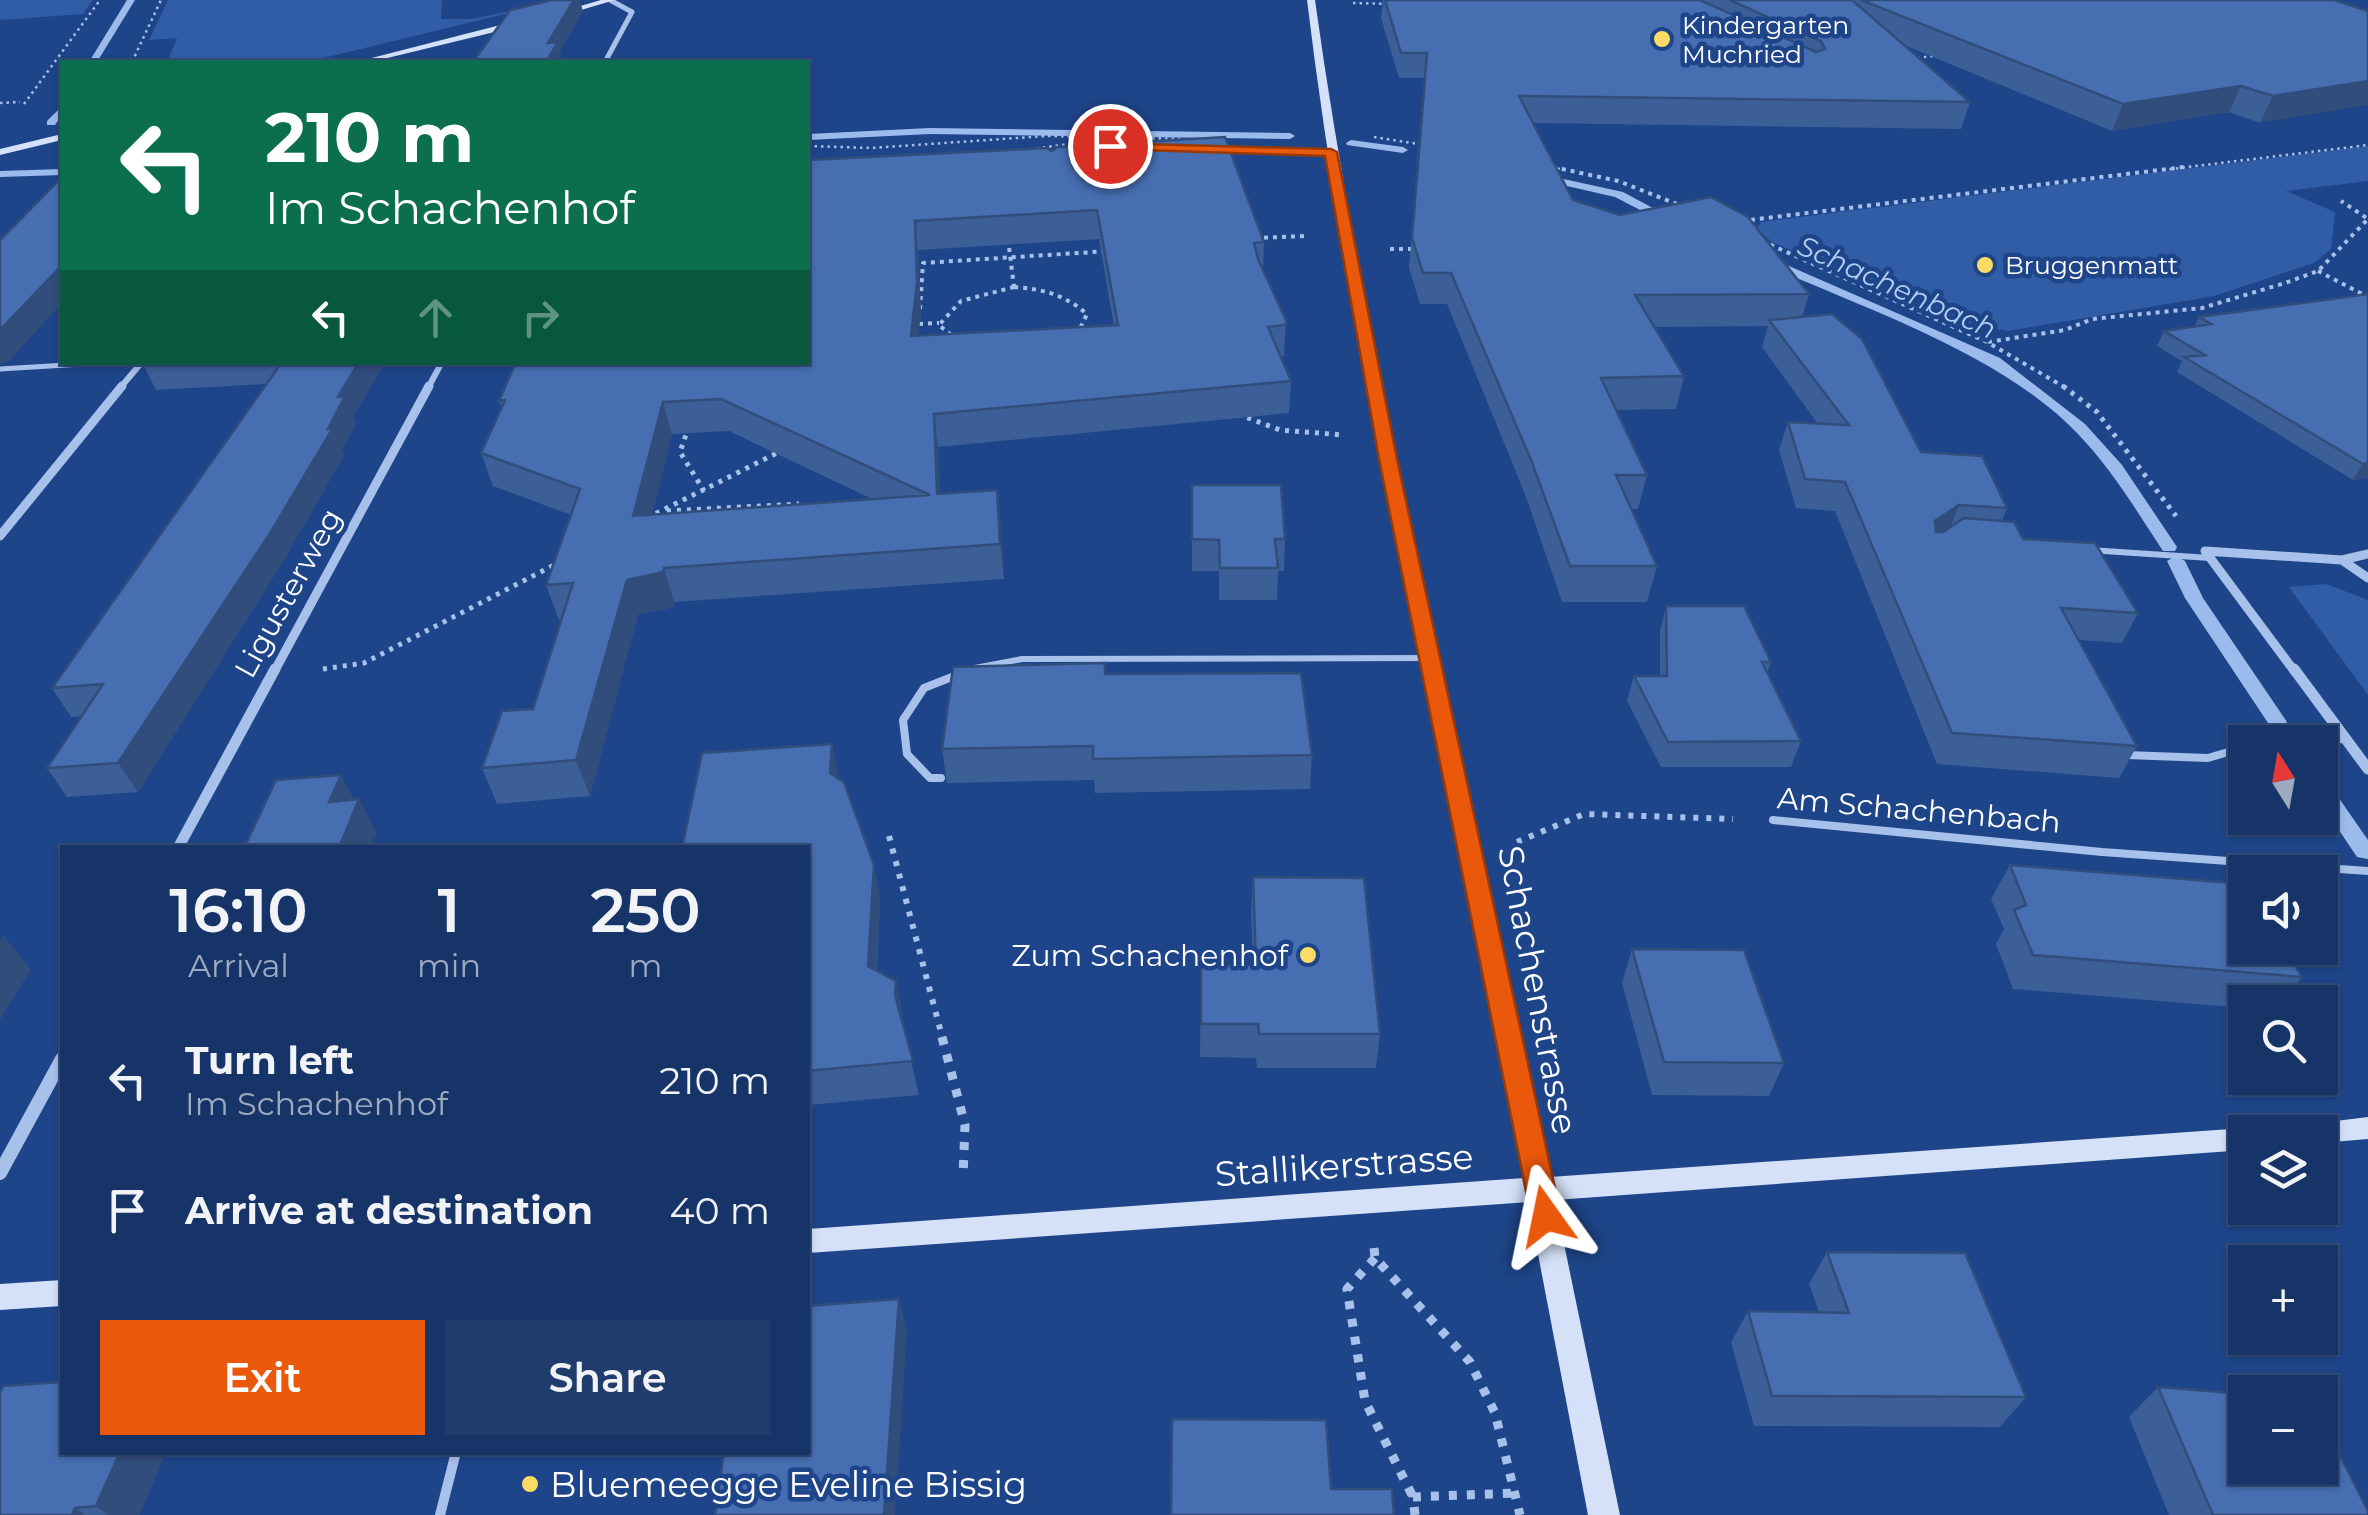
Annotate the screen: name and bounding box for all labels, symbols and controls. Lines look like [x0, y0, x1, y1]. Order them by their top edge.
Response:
place label: Kindergarten Muchried [1682, 10, 1849, 69]
marker: Kindergarten Muchried [1651, 28, 1673, 50]
text: 210 m [265, 94, 475, 180]
icon: left [100, 100, 230, 230]
pin [1068, 104, 1153, 189]
icon: arrive [1083, 119, 1138, 174]
text: Im Schachenhof [265, 180, 635, 235]
water label: Schachenbach [1793, 228, 2001, 346]
place label: Bruggenmatt [2005, 250, 2178, 280]
marker: Bruggenmatt [1974, 254, 1996, 276]
icon: left [303, 290, 358, 345]
icon: ahead [408, 290, 463, 345]
icon: right [513, 290, 568, 345]
street label: Ligusterweg [226, 502, 350, 684]
north arrow [2228, 725, 2338, 835]
map controls [2228, 725, 2338, 1485]
street label: Am Schachenbach [1776, 779, 2062, 841]
street label: Schachenstrasse [1489, 842, 1587, 1138]
button: sound [2228, 855, 2338, 965]
text: 16:10 [169, 874, 308, 947]
text: 1 [438, 874, 460, 947]
text: 250 [590, 874, 701, 947]
place label: Zum Schachenhof [1011, 937, 1290, 974]
marker: Zum Schachenhof [1297, 944, 1319, 966]
text: Arrival [188, 946, 289, 985]
text: min [417, 946, 481, 985]
text: m [629, 946, 663, 985]
button: search [2228, 985, 2338, 1095]
text: Turn left [185, 1037, 354, 1084]
icon: left [100, 1053, 155, 1108]
text: 210 m [659, 1057, 770, 1104]
text: Im Schachenhof [185, 1084, 448, 1123]
button: layers [2228, 1115, 2338, 1225]
street label: Stallikerstrasse [1213, 1135, 1475, 1195]
position arrow [1494, 1164, 1598, 1268]
icon: arrive [100, 1183, 155, 1238]
text: Arrive at destination [185, 1187, 593, 1234]
text: 40 m [669, 1187, 770, 1234]
button: + [2228, 1245, 2338, 1355]
button: Exit [100, 1320, 425, 1435]
button: Share [445, 1320, 770, 1435]
button: − [2228, 1375, 2338, 1485]
place label: Bluemeegge Eveline Bissig [550, 1463, 1027, 1506]
marker: Bluemeegge Eveline Bissig [519, 1473, 541, 1495]

